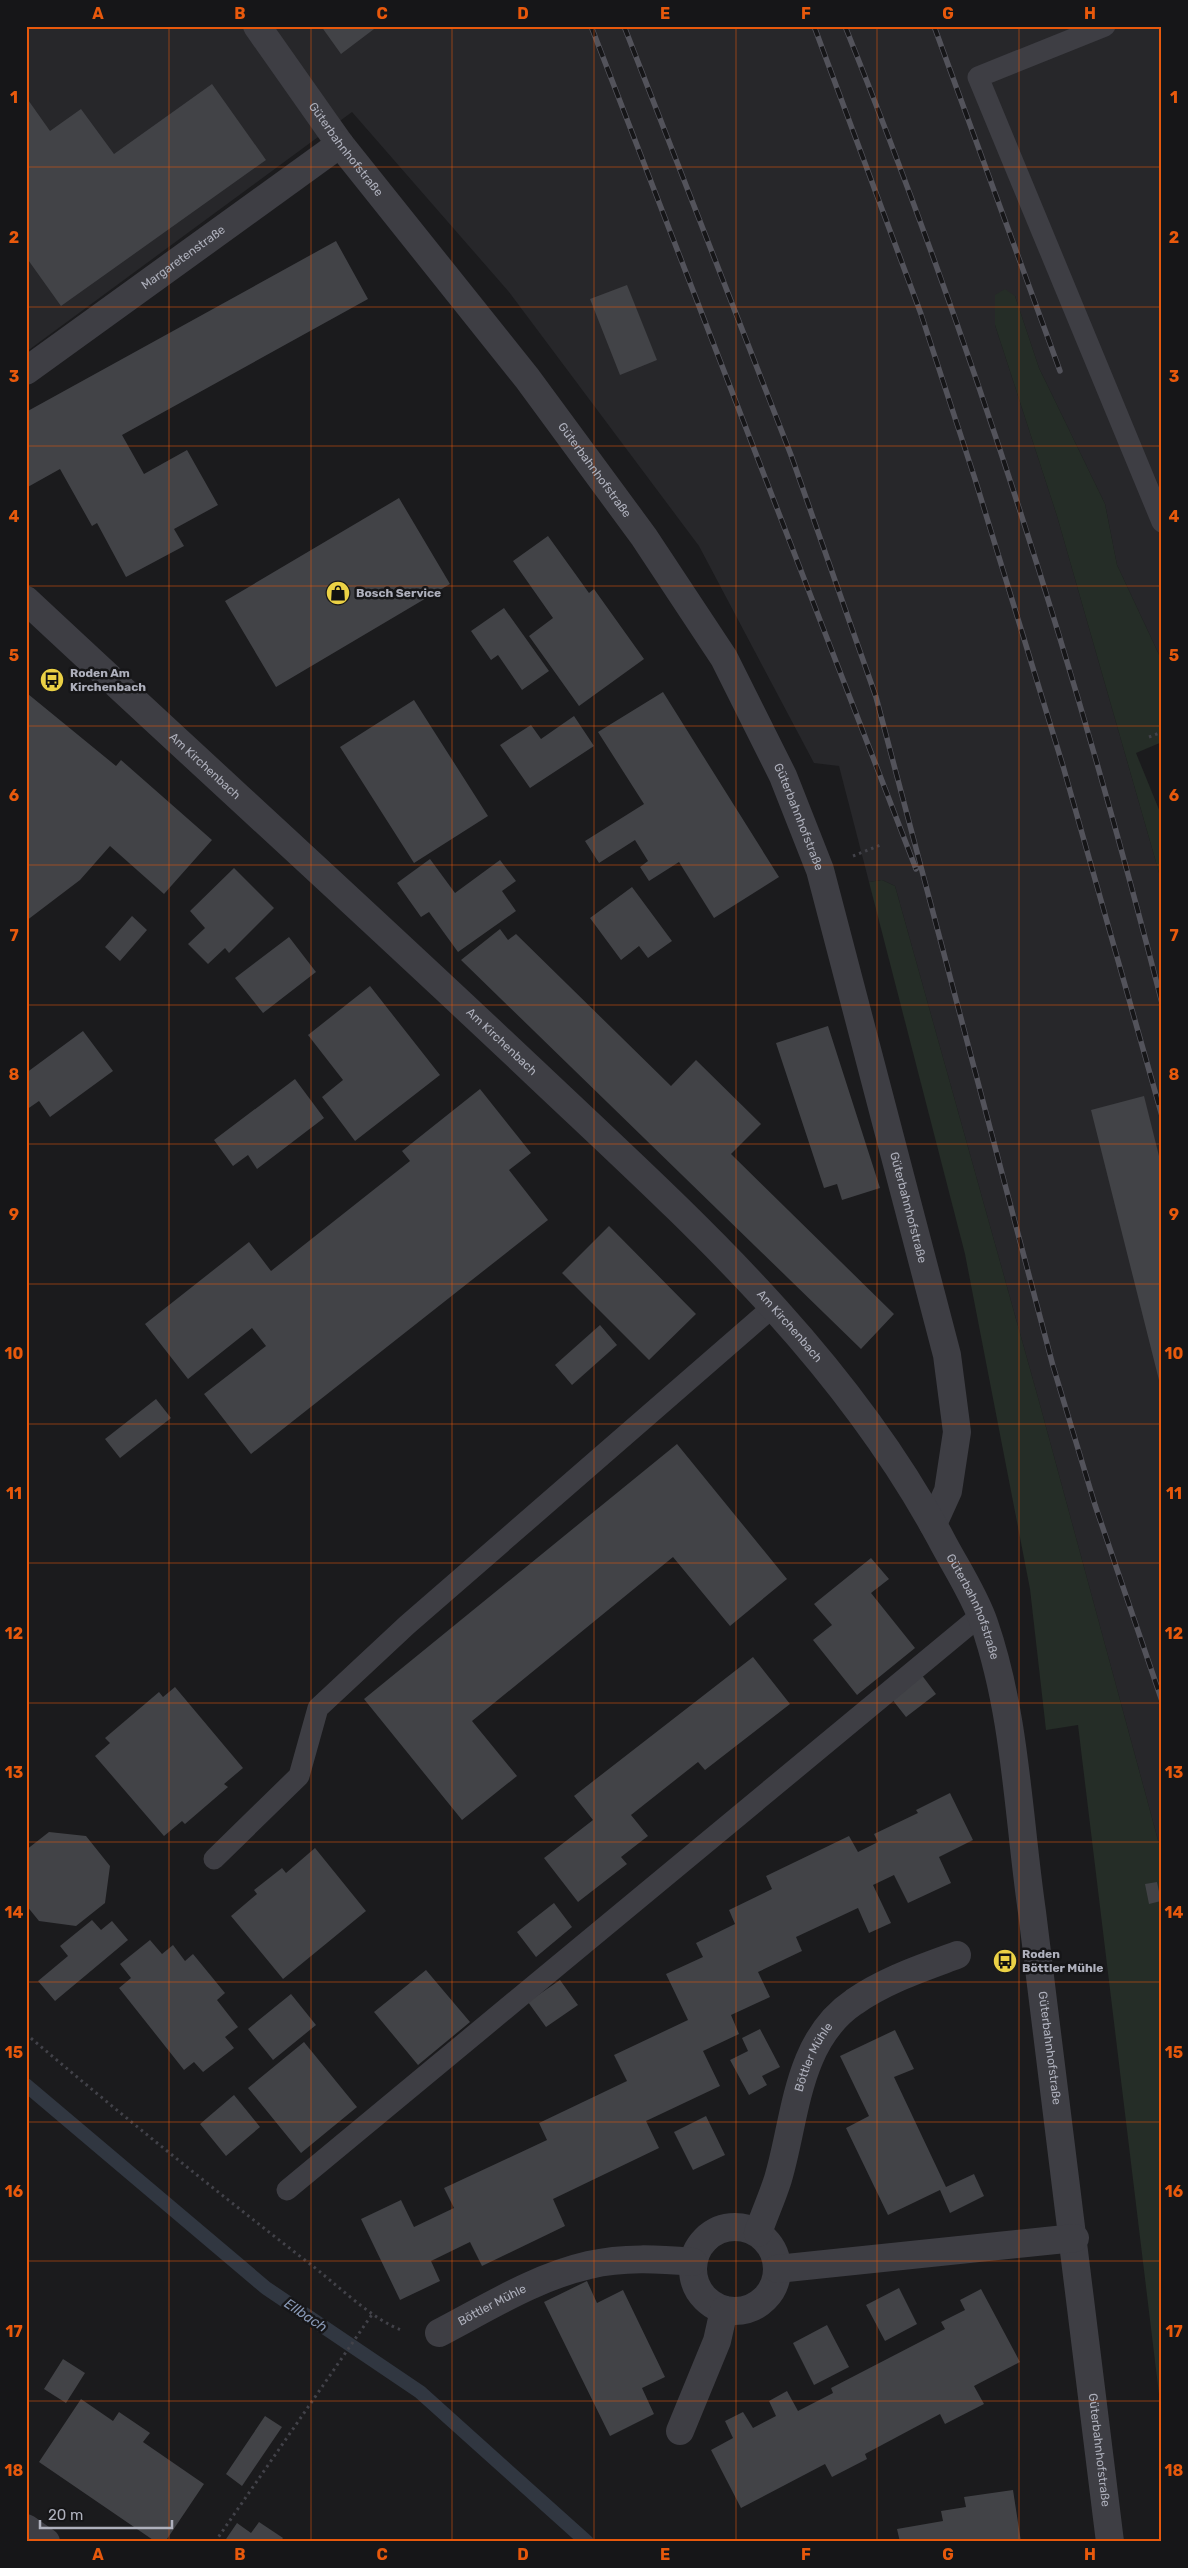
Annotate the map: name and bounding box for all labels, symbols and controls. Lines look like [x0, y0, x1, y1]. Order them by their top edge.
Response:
text: A [92, 4, 104, 23]
text: B [234, 4, 246, 23]
text: C [376, 4, 388, 23]
text: D [517, 4, 529, 23]
text: E [660, 4, 670, 23]
text: F [801, 4, 811, 23]
text: G [942, 4, 954, 23]
text: H [1084, 4, 1096, 23]
text: 1 [10, 88, 18, 107]
text: 1 [1170, 88, 1178, 107]
street label: Güterbahnhofstraße [306, 100, 386, 199]
street label: Margaretenstraße [139, 222, 228, 292]
text: 2 [9, 228, 19, 247]
text: 2 [1169, 228, 1179, 247]
text: 3 [9, 367, 19, 386]
text: 3 [1169, 367, 1179, 386]
street label: Güterbahnhofstraße [555, 420, 634, 520]
text: 4 [9, 507, 20, 526]
text: 4 [1169, 507, 1180, 526]
shop icon: Bosch Service [325, 580, 351, 606]
place label: Bosch Service [356, 586, 441, 600]
text: 5 [9, 646, 19, 665]
text: 5 [1169, 646, 1179, 665]
place label: Roden Am Kirchenbach [70, 666, 146, 694]
bus stop icon: Roden Am Kirchenbach [39, 667, 65, 693]
street label: Am Kirchenbach [166, 730, 243, 802]
street label: Güterbahnhofstraße [771, 761, 827, 873]
text: 6 [9, 786, 19, 805]
text: 6 [1169, 786, 1179, 805]
text: 7 [9, 926, 19, 945]
text: 7 [1169, 926, 1179, 945]
street label: Am Kirchenbach [463, 1005, 540, 1078]
text: 8 [9, 1065, 20, 1084]
text: 8 [1169, 1065, 1180, 1084]
street label: Güterbahnhofstraße [887, 1150, 930, 1265]
text: 9 [9, 1205, 19, 1224]
text: 9 [1169, 1205, 1179, 1224]
street label: Am Kirchenbach [754, 1287, 825, 1365]
text: 10 [5, 1344, 24, 1363]
text: 10 [1165, 1344, 1184, 1363]
text: 11 [6, 1484, 22, 1503]
text: 11 [1166, 1484, 1182, 1503]
street label: Güterbahnhofstraße [943, 1551, 1002, 1661]
text: 12 [5, 1624, 23, 1643]
text: 12 [1165, 1624, 1183, 1643]
text: 13 [5, 1763, 23, 1782]
text: 13 [1165, 1763, 1183, 1782]
text: 14 [5, 1903, 24, 1922]
text: 14 [1165, 1903, 1184, 1922]
place label: Roden Böttler Mühle [1022, 1947, 1103, 1975]
bus stop icon: Roden Böttler Mühle [992, 1948, 1018, 1974]
street label: Güterbahnhofstraße [1036, 1990, 1064, 2106]
street label: Böttler Mühle [792, 2019, 836, 2093]
text: 15 [5, 2043, 23, 2062]
text: 15 [1165, 2043, 1183, 2062]
text: 16 [5, 2182, 23, 2201]
text: 16 [1165, 2182, 1183, 2201]
street label: Böttler Mühle [455, 2281, 529, 2329]
water label: Ellbach [281, 2295, 330, 2336]
text: 17 [5, 2322, 23, 2341]
text: 17 [1165, 2322, 1183, 2341]
street label: Güterbahnhofstraße [1086, 2392, 1113, 2508]
text: 18 [5, 2461, 24, 2480]
text: 18 [1165, 2461, 1184, 2480]
scale bar [40, 2498, 172, 2530]
text: 20 m [48, 2506, 83, 2524]
text: A [92, 2545, 104, 2564]
text: B [234, 2545, 246, 2564]
text: C [376, 2545, 388, 2564]
text: D [517, 2545, 529, 2564]
text: E [660, 2545, 670, 2564]
text: F [801, 2545, 811, 2564]
text: G [942, 2545, 954, 2564]
text: H [1084, 2545, 1096, 2564]

